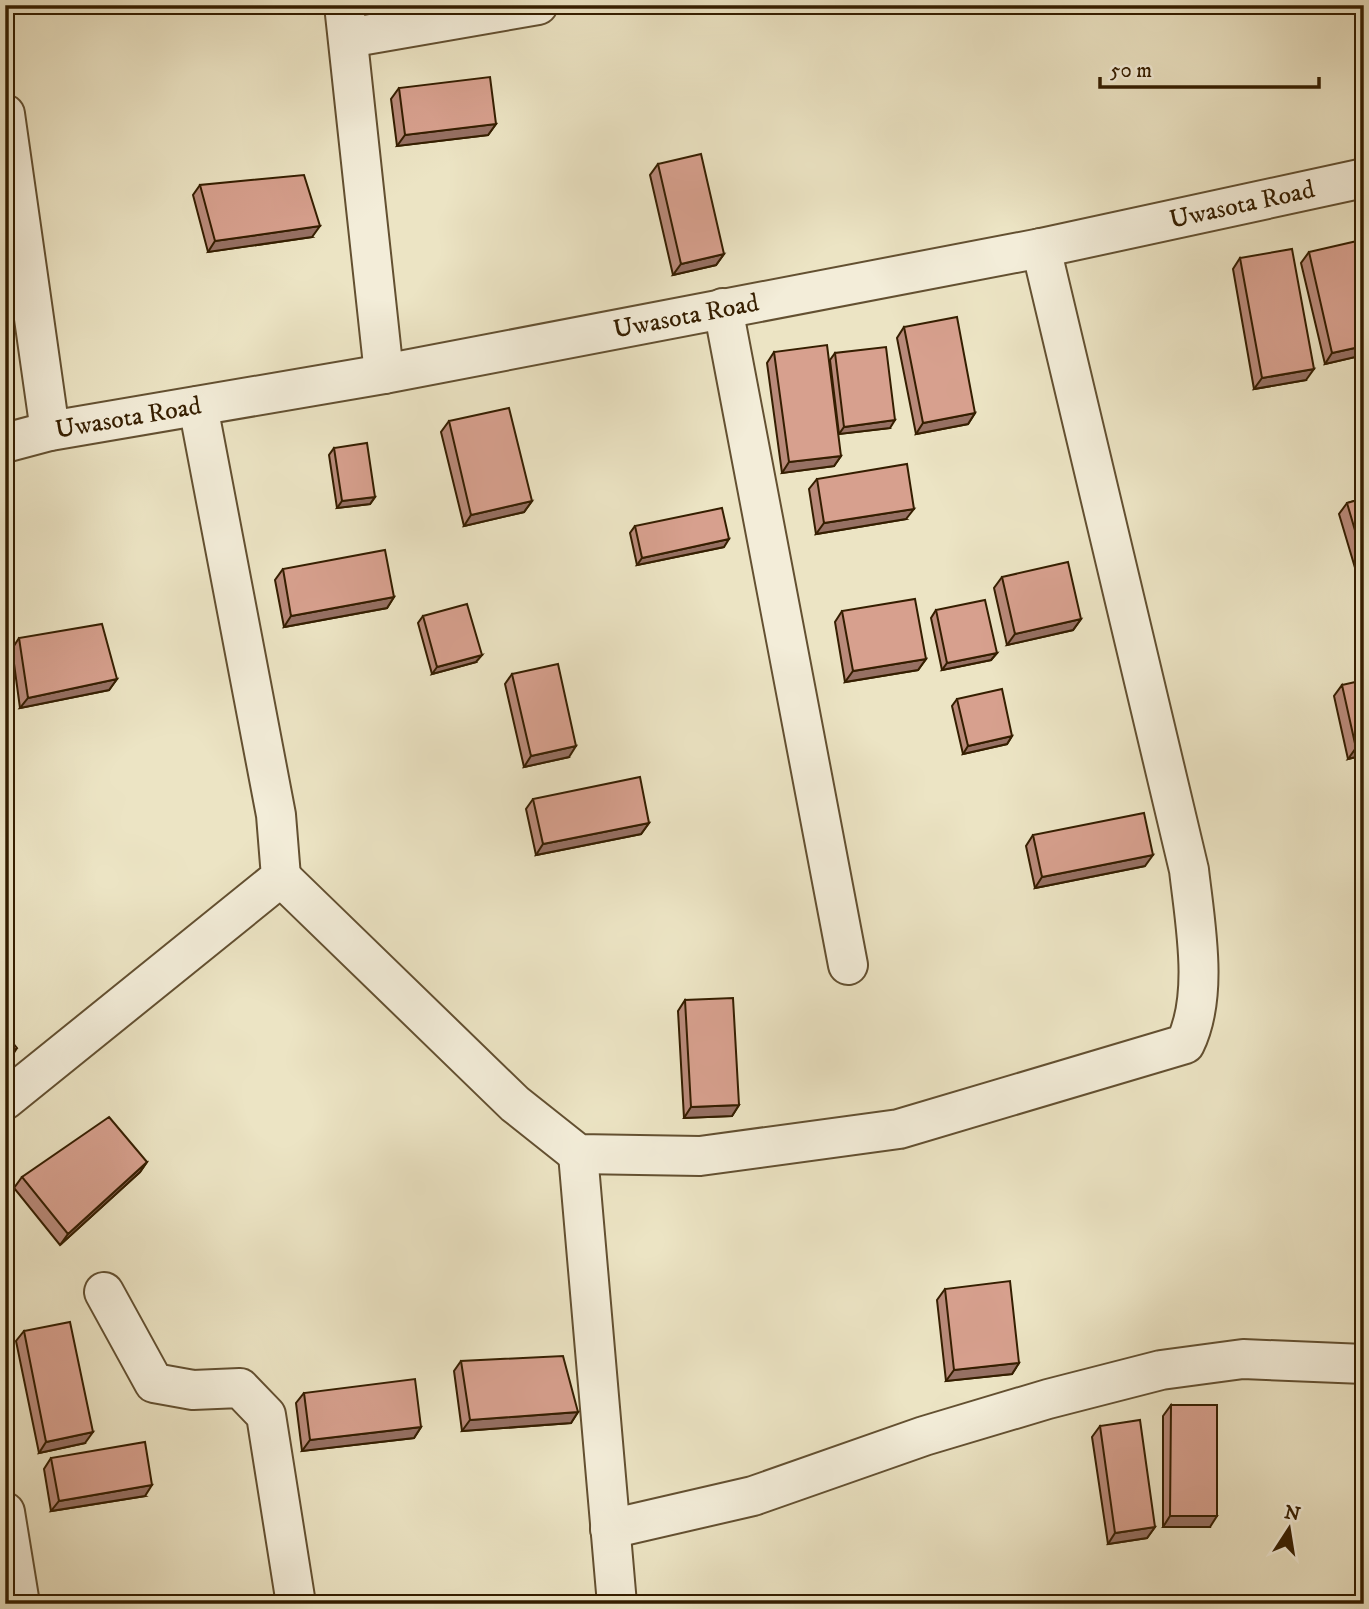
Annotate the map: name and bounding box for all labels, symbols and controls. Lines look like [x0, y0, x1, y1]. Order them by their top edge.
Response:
scale bar [1100, 46, 1318, 90]
text: 50 m [1110, 58, 1152, 84]
street label: Uwasota Road [1166, 173, 1318, 236]
street label: Uwasota Road [610, 286, 762, 346]
street label: Uwasota Road [53, 389, 204, 446]
north arrow [1254, 1494, 1324, 1564]
text: N [1282, 1501, 1303, 1527]

